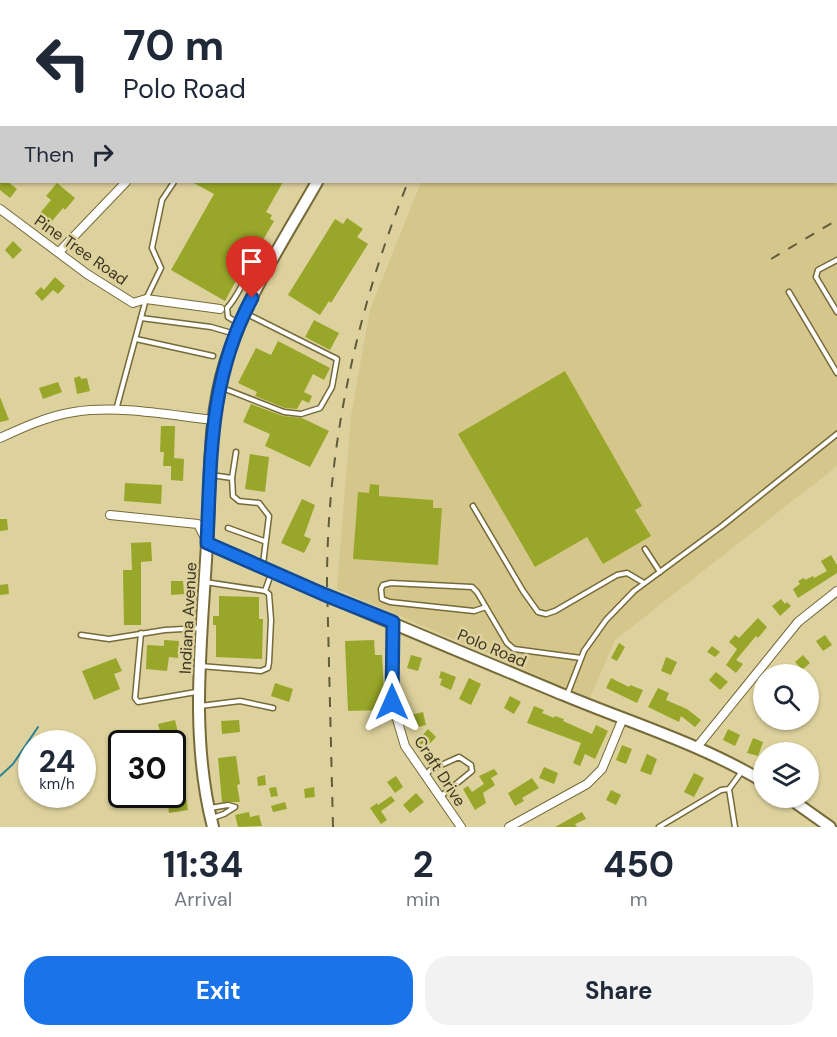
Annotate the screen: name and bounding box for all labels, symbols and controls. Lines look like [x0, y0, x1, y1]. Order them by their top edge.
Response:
text: 70 m [123, 18, 224, 73]
icon: left [24, 24, 102, 102]
text: Polo Road [123, 71, 246, 106]
icon: right [86, 138, 119, 171]
text: Then [24, 140, 74, 169]
street label: Pine Tree Road [30, 210, 132, 290]
pin [226, 236, 277, 298]
icon: arrive [235, 245, 268, 278]
street label: Indiana Avenue [175, 562, 201, 674]
street label: Polo Road [454, 624, 530, 672]
map controls [753, 664, 819, 808]
button: search [753, 664, 819, 730]
position arrow [360, 670, 424, 734]
speed limit sign: 30 [108, 730, 186, 808]
street label: Craft Drive [409, 732, 471, 810]
text: 24 [39, 742, 75, 781]
button: layers [753, 742, 819, 808]
text: km/h [39, 774, 75, 794]
text: 11:34 [163, 841, 243, 888]
text: 2 [413, 841, 434, 888]
text: 450 [603, 841, 674, 888]
text: Arrival [174, 886, 232, 912]
text: min [406, 886, 440, 912]
text: m [630, 886, 648, 912]
button: Exit [24, 956, 413, 1025]
button: Share [425, 956, 813, 1025]

